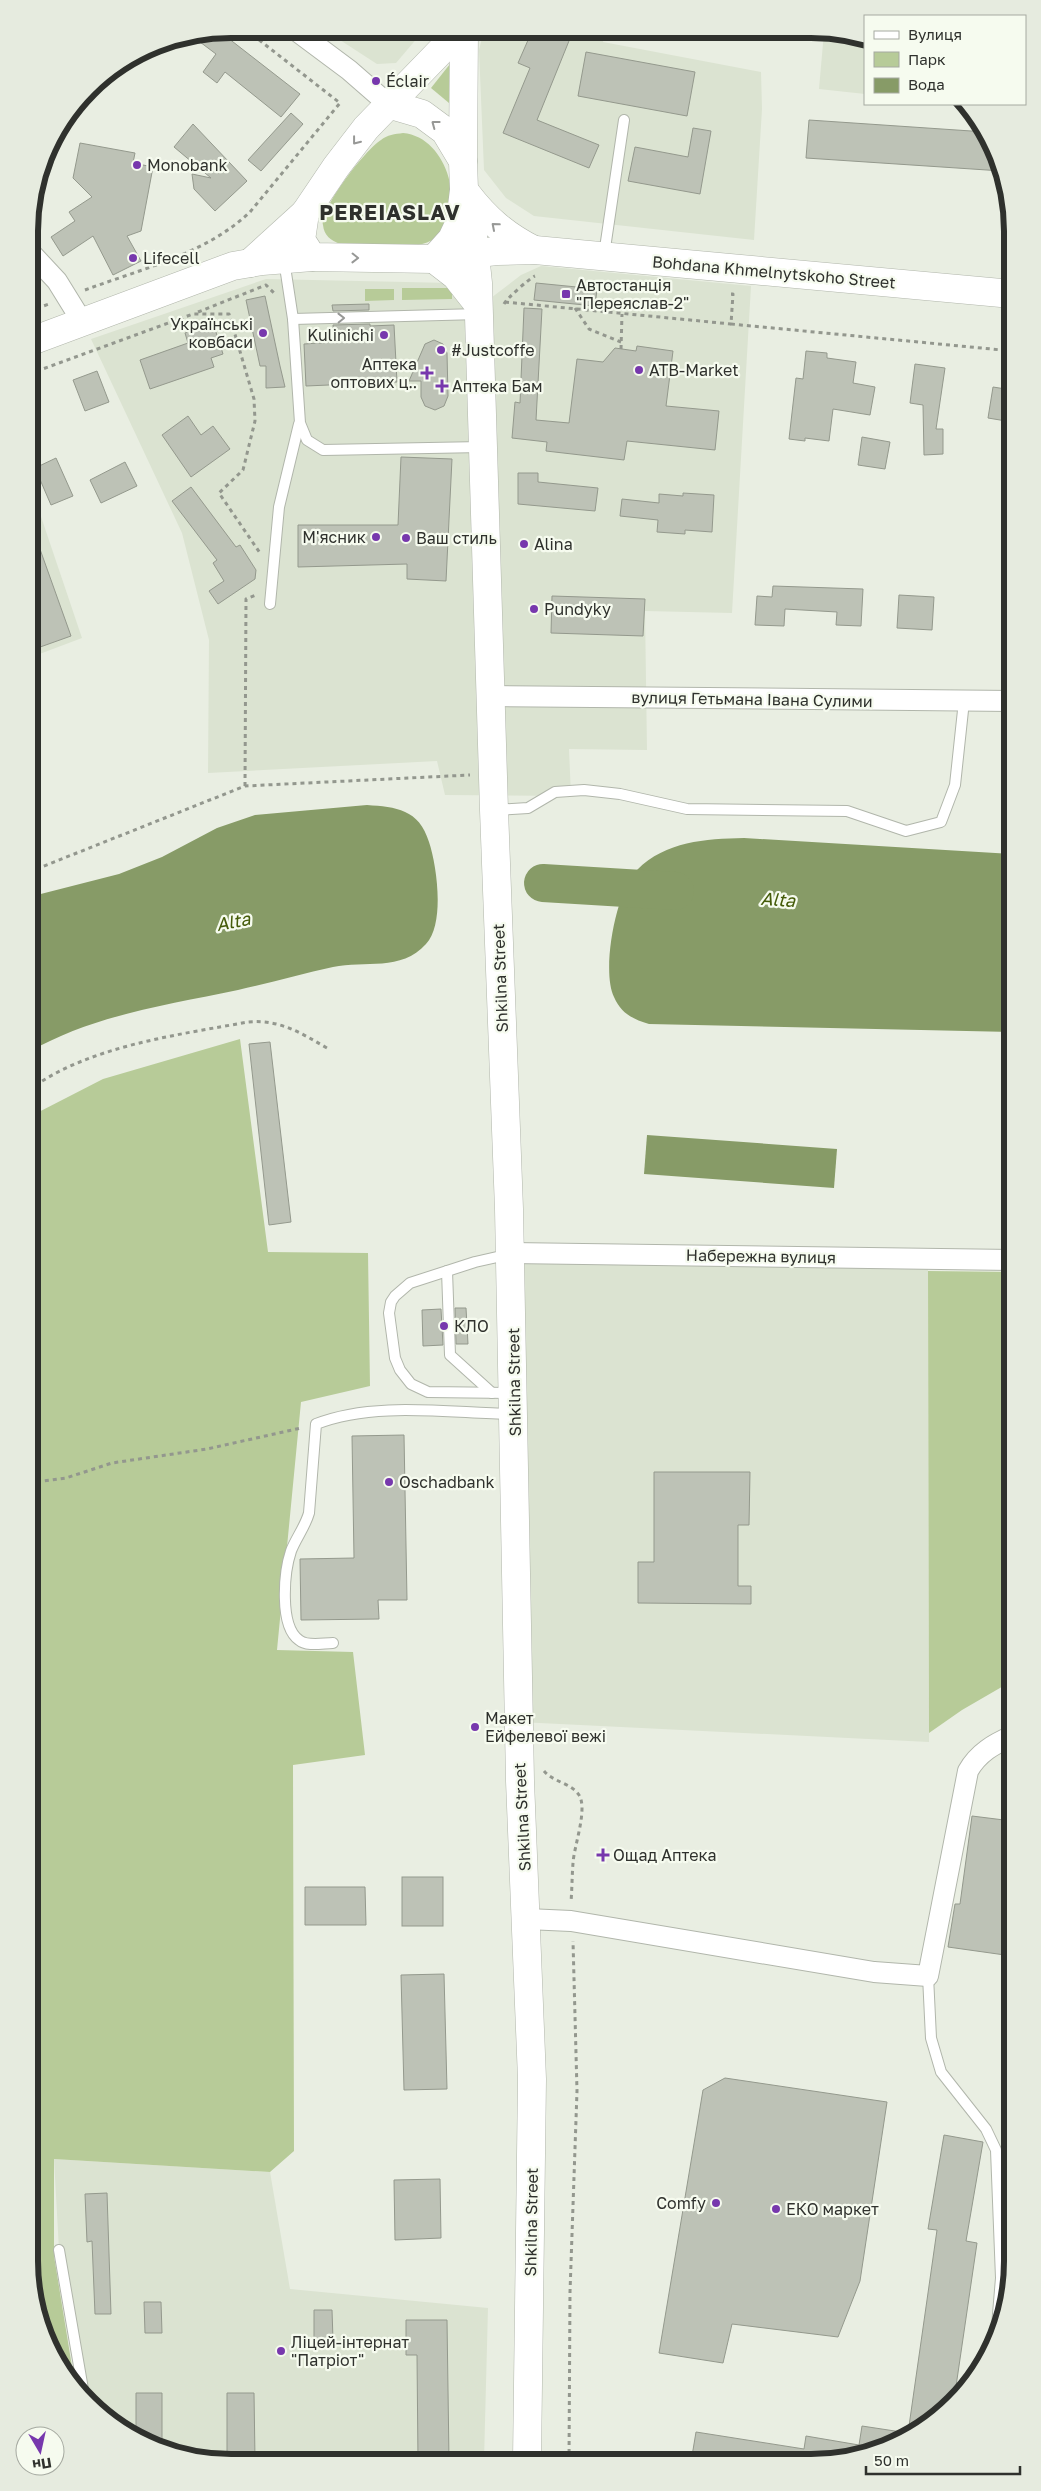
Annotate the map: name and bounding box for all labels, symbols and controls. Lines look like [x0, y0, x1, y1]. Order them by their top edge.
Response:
legend [864, 15, 1026, 105]
text: Вулиця [908, 25, 962, 43]
text: Парк [908, 50, 946, 68]
place label: Éclair [386, 71, 429, 91]
marker: Éclair [370, 75, 382, 87]
text: Вода [908, 75, 945, 93]
one-way arrow [431, 121, 441, 130]
one-way arrow [354, 135, 362, 144]
place label: Monobank [147, 155, 228, 175]
marker: Monobank [131, 159, 143, 171]
district label: PEREIASLAV [319, 199, 461, 225]
one-way arrow [492, 223, 501, 231]
place label: Lifecell [143, 248, 200, 268]
street label: Bohdana Khmelnytskoho Street [651, 251, 897, 293]
marker: Lifecell [127, 252, 139, 264]
one-way arrow [351, 253, 359, 264]
place label: Автостанція "Переяслав-2" [576, 275, 689, 313]
marker: Автостанція "Переяслав-2" [560, 288, 572, 300]
one-way arrow [338, 312, 346, 323]
place label: Українські ковбаси [170, 314, 253, 352]
place label: Kulinichi [307, 325, 374, 345]
marker: Українські ковбаси [257, 327, 269, 339]
marker: Kulinichi [378, 329, 390, 341]
place label: #Justcoffe [451, 340, 534, 360]
marker: #Justcoffe [435, 344, 447, 356]
place label: Аптека оптових ц‥ [330, 354, 417, 392]
place label: ATB-Market [649, 360, 739, 380]
marker: ATB-Market [633, 364, 645, 376]
marker: Аптека оптових ц‥ [421, 367, 433, 379]
place label: Аптека Бам [452, 376, 543, 396]
marker: Аптека Бам [436, 380, 448, 392]
place label: М'ясник [302, 527, 366, 547]
place label: Ваш стиль [416, 528, 497, 548]
marker: М'ясник [370, 531, 382, 543]
marker: Ваш стиль [400, 532, 412, 544]
place label: Alina [534, 534, 573, 554]
marker: Alina [518, 538, 530, 550]
place label: Pundyky [544, 599, 611, 619]
marker: Pundyky [528, 603, 540, 615]
street label: вулиця Гетьмана Івана Сулими [631, 687, 873, 711]
water label: Alta [760, 887, 797, 911]
water label: Alta [214, 907, 253, 935]
street label: Shkilna Street [488, 923, 512, 1033]
street label: Набережна вулиця [686, 1245, 836, 1267]
place label: КЛО [454, 1316, 489, 1336]
marker: КЛО [438, 1320, 450, 1332]
street label: Shkilna Street [503, 1327, 525, 1437]
place label: Oschadbank [399, 1472, 495, 1492]
marker: Oschadbank [383, 1476, 395, 1488]
place label: Макет Ейфелевої вежі [485, 1708, 606, 1746]
marker: Макет Ейфелевої вежі [469, 1721, 481, 1733]
street label: Shkilna Street [509, 1762, 535, 1872]
place label: Ощад Аптека [613, 1845, 717, 1865]
marker: Ощад Аптека [597, 1849, 609, 1861]
street label: Shkilna Street [520, 2167, 542, 2277]
place label: Comfy [656, 2193, 706, 2213]
marker: Comfy [710, 2197, 722, 2209]
place label: ЕКО маркет [786, 2199, 879, 2219]
marker: ЕКО маркет [770, 2203, 782, 2215]
place label: Ліцей-інтернат "Патріот" [291, 2332, 409, 2370]
marker: Ліцей-інтернат "Патріот" [275, 2345, 287, 2357]
north arrow [15, 2426, 65, 2476]
scale bar [866, 2444, 1020, 2476]
text: 50 m [874, 2451, 909, 2469]
text: Пн [31, 2454, 53, 2474]

